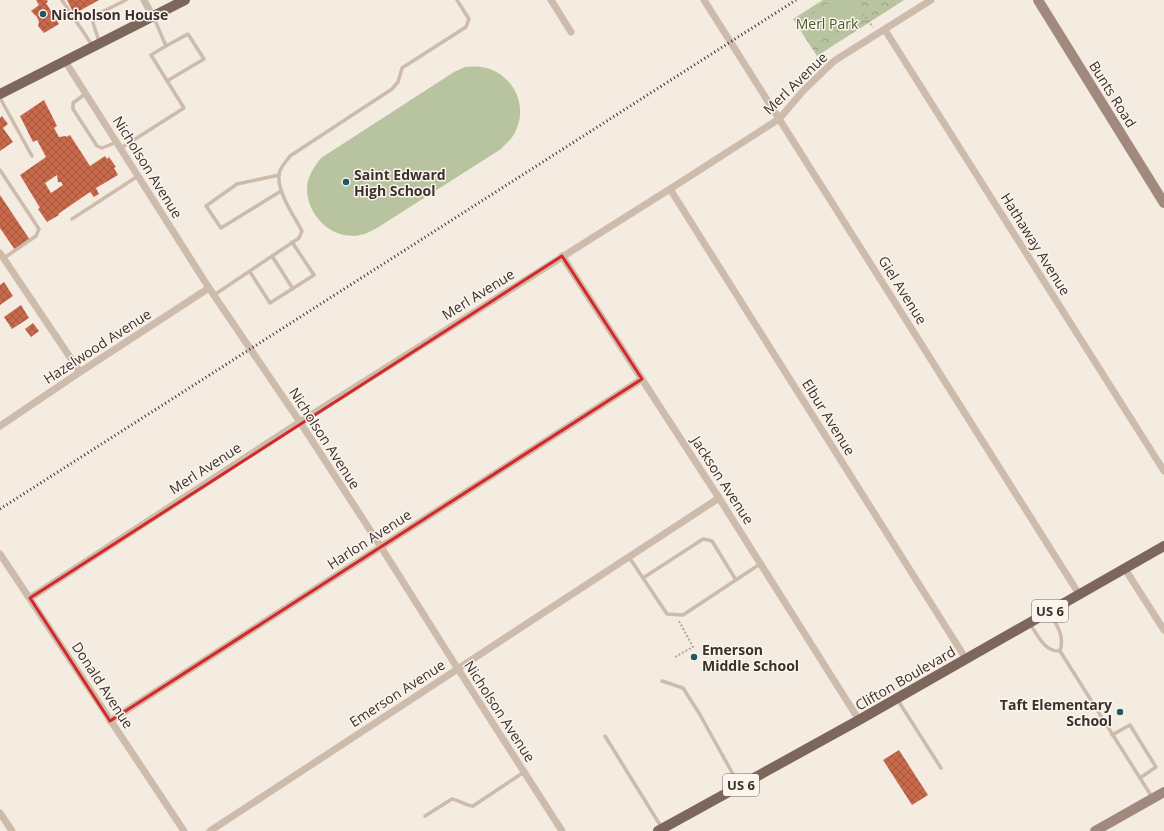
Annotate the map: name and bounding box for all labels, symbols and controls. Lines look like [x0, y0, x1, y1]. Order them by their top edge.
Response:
place label: Nicholson House [51, 5, 168, 24]
marker: Nicholson House [38, 9, 48, 19]
park label: Merl Park [796, 14, 859, 33]
street label: Merl Avenue [759, 48, 831, 118]
street label: Bunts Road [1085, 57, 1141, 131]
street label: Nicholson Avenue [109, 112, 187, 222]
place label: Saint Edward High School [354, 165, 446, 200]
marker: Saint Edward High School [341, 177, 351, 187]
street label: Hathaway Avenue [997, 189, 1075, 299]
street label: Giel Avenue [874, 252, 932, 328]
street label: Merl Avenue [438, 264, 518, 324]
street label: Hazelwood Avenue [40, 304, 155, 388]
street label: Elbur Avenue [798, 375, 860, 459]
street label: Nicholson Avenue [285, 384, 365, 493]
street label: Jackson Avenue [686, 431, 759, 528]
street label: Merl Avenue [165, 438, 245, 498]
street label: Harlon Avenue [323, 505, 415, 573]
road number: US 6 [1032, 600, 1068, 622]
street label: Donald Avenue [68, 638, 138, 732]
place label: Emerson Middle School [702, 640, 799, 675]
street label: Clifton Boulevard [851, 642, 959, 714]
marker: Emerson Middle School [689, 652, 699, 662]
street label: Emerson Avenue [346, 655, 449, 731]
street label: Nicholson Avenue [460, 657, 540, 766]
place label: Taft Elementary School [1000, 695, 1112, 730]
marker: Taft Elementary School [1115, 707, 1125, 717]
road number: US 6 [723, 774, 759, 796]

